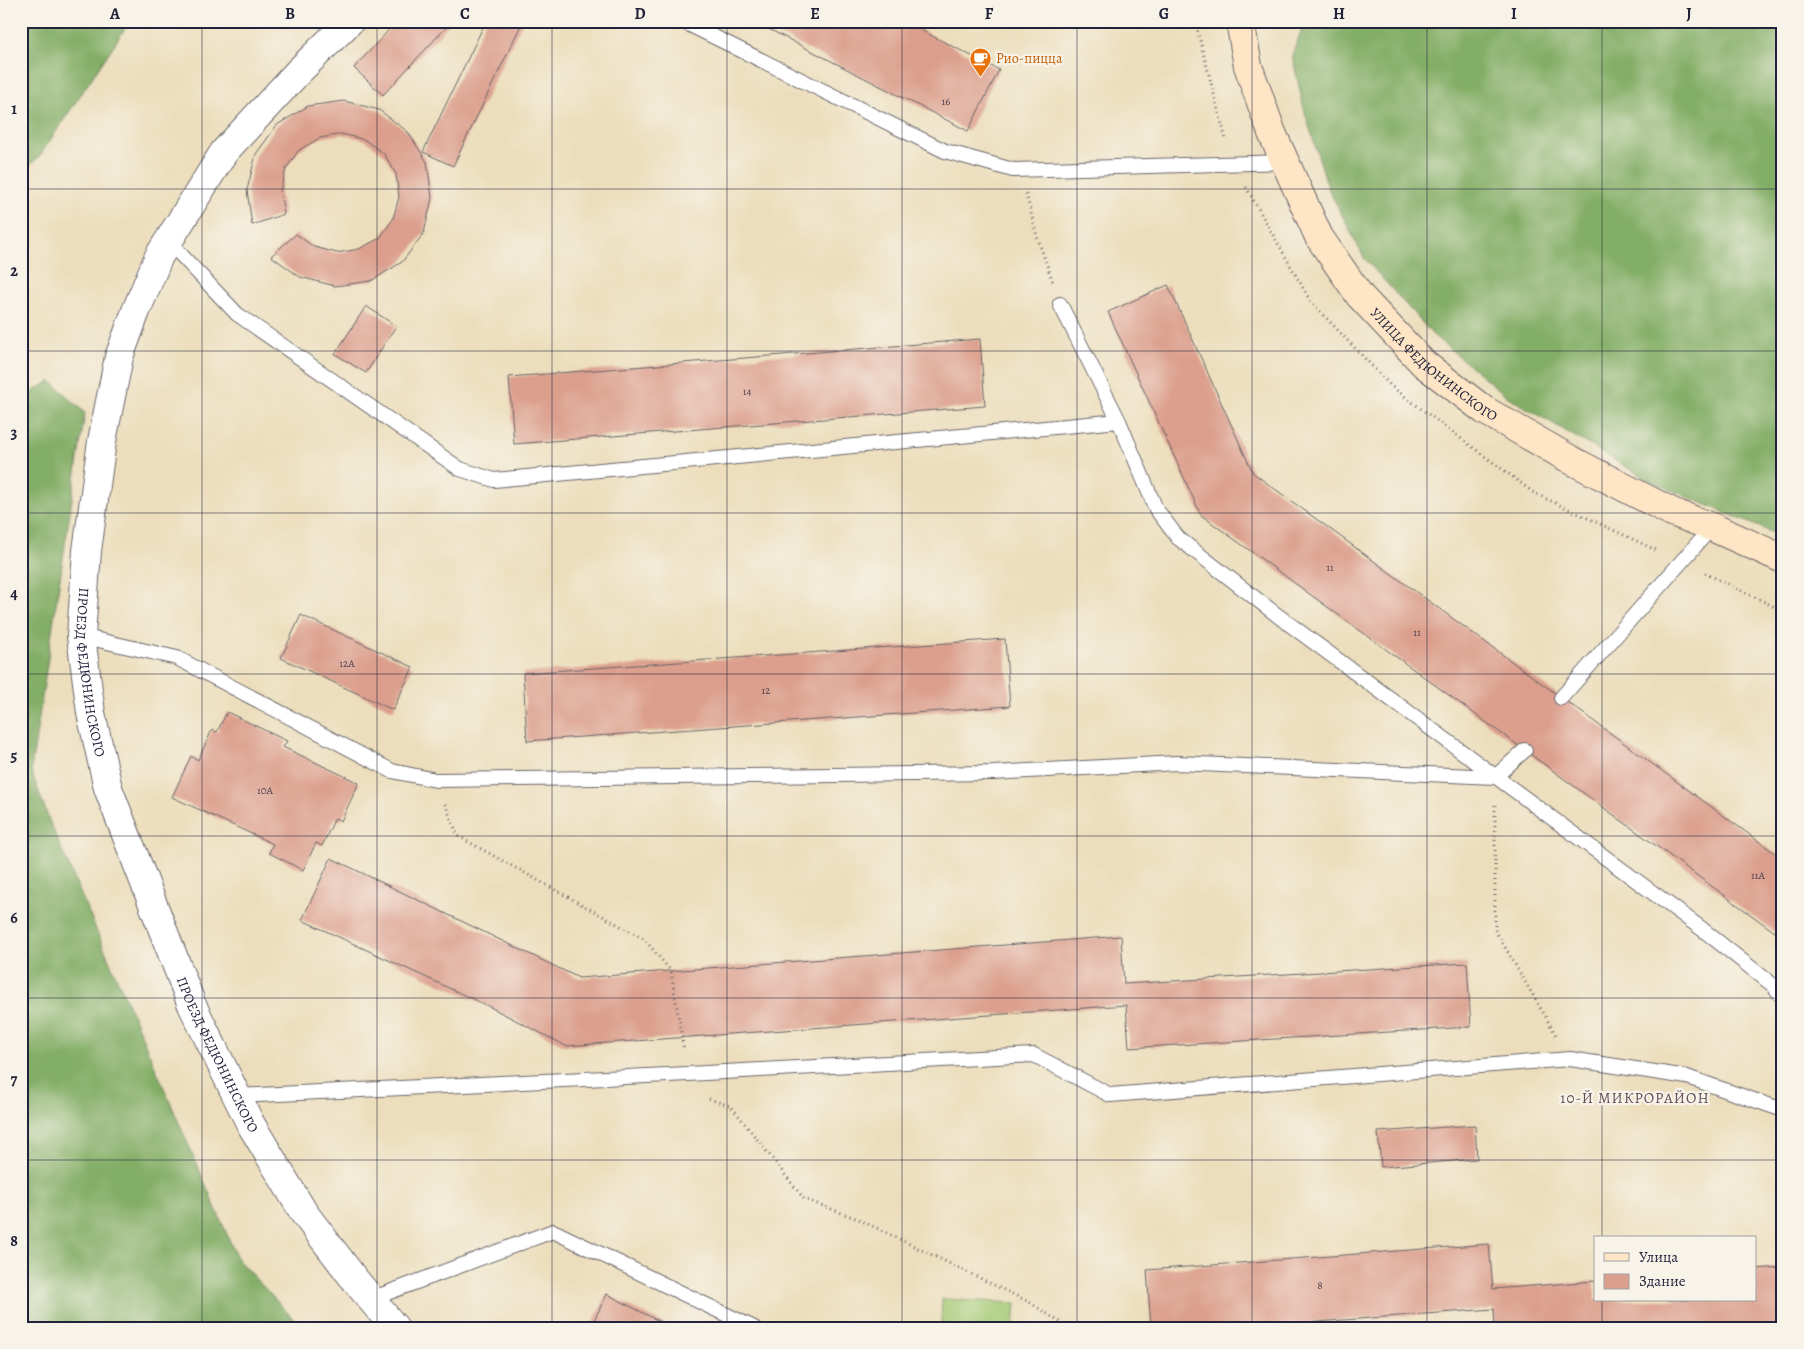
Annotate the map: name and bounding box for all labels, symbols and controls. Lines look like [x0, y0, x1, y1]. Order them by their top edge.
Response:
text: A [109, 3, 121, 25]
text: B [285, 3, 295, 25]
text: C [460, 3, 470, 25]
text: D [634, 3, 646, 25]
text: E [810, 3, 820, 25]
text: F [985, 3, 994, 25]
text: G [1159, 3, 1169, 25]
text: H [1333, 3, 1345, 25]
text: I [1511, 3, 1517, 25]
text: J [1686, 3, 1692, 25]
cafe icon: Рио-пицца [968, 46, 992, 77]
place label: Рио-пицца [996, 49, 1063, 68]
house number: 16 [942, 94, 950, 109]
text: 1 [11, 98, 17, 120]
text: 2 [10, 260, 18, 282]
street label: УЛИЦА ФЕДЮНИНСКОГО [1366, 304, 1501, 426]
house number: 14 [743, 384, 751, 399]
text: 3 [11, 422, 18, 444]
house number: 11 [1326, 560, 1334, 575]
text: 4 [10, 583, 18, 605]
street label: ПРОЕЗД ФЕДЮНИНСКОГО [71, 587, 110, 759]
house number: 11 [1413, 625, 1421, 640]
house number: 12А [339, 656, 355, 671]
house number: 12 [762, 683, 771, 698]
text: 5 [11, 745, 18, 767]
house number: 10А [257, 783, 274, 798]
house number: 11А [1751, 868, 1766, 883]
text: 6 [10, 907, 18, 929]
street label: ПРОЕЗД ФЕДЮНИНСКОГО [172, 974, 263, 1137]
text: 7 [11, 1069, 18, 1091]
district label: 10-Й МИКРОРАЙОН [1560, 1088, 1710, 1108]
text: 8 [10, 1230, 18, 1252]
legend [1594, 1236, 1756, 1302]
text: Улица [1639, 1247, 1678, 1267]
text: Здание [1639, 1271, 1686, 1291]
house number: 8 [1317, 1278, 1323, 1293]

